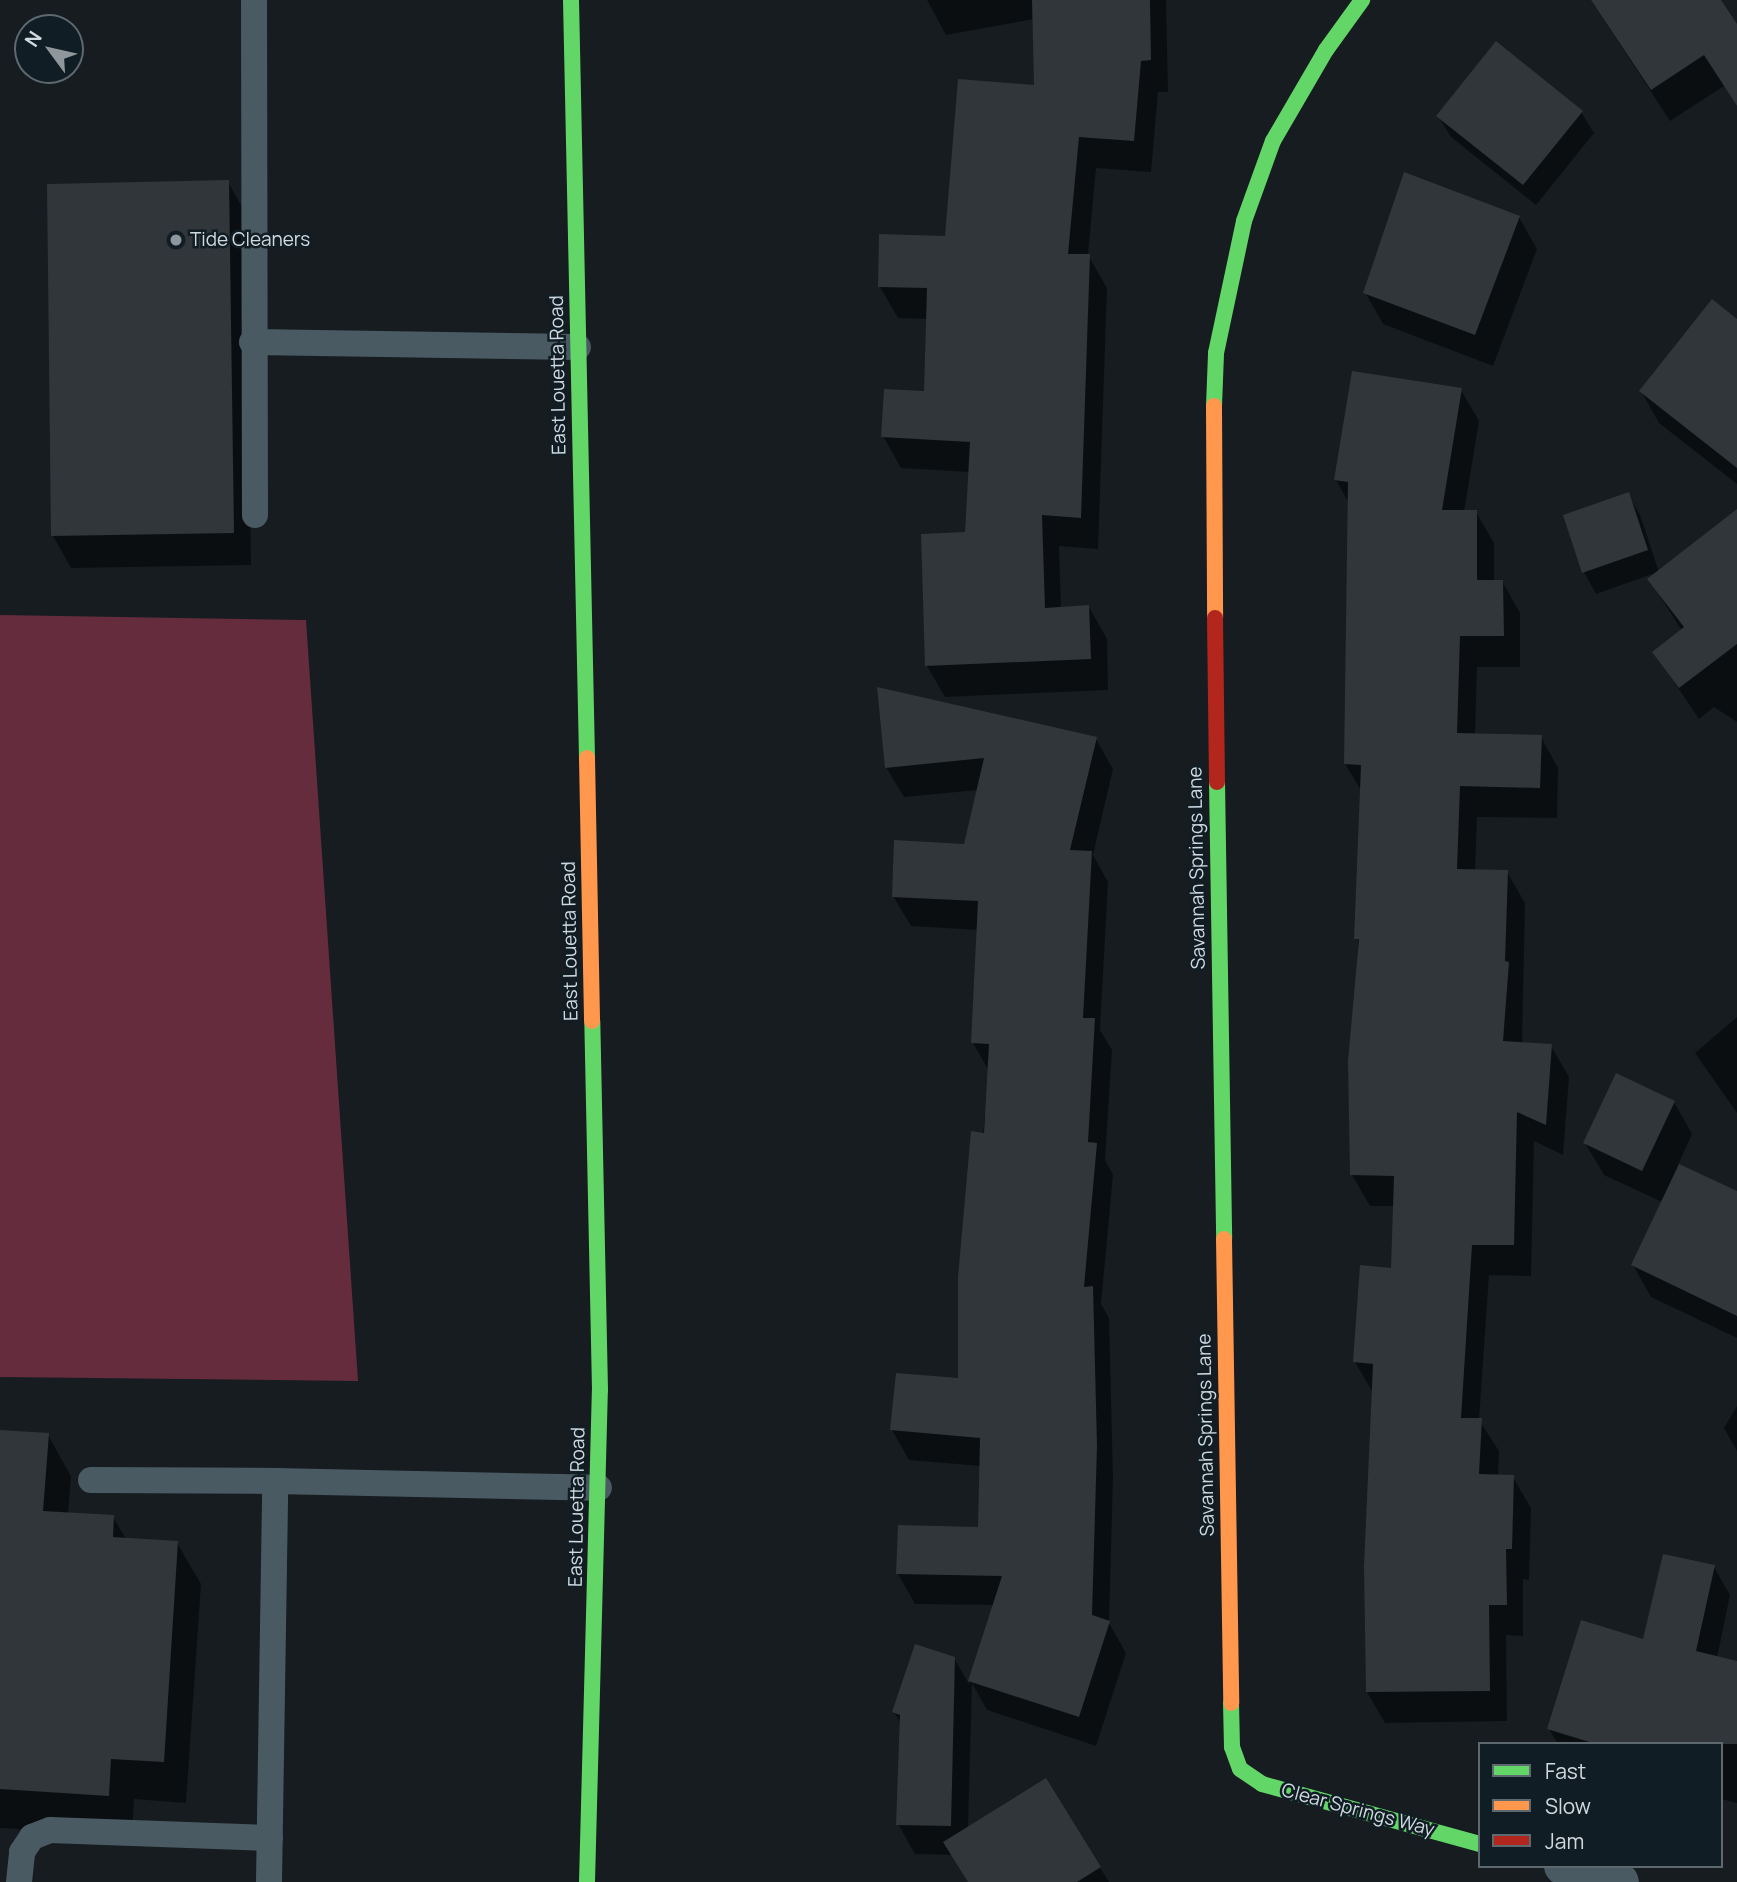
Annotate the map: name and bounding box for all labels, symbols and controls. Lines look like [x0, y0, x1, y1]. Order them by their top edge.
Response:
north arrow [14, 14, 84, 84]
text: N [18, 26, 48, 51]
place label: Tide Cleaners [190, 229, 310, 251]
marker: Tide Cleaners [168, 232, 184, 248]
street label: East Louetta Road [545, 295, 571, 455]
street label: Savannah Springs Lane [1184, 766, 1210, 970]
street label: East Louetta Road [557, 861, 583, 1021]
street label: Savannah Springs Lane [1193, 1333, 1219, 1537]
street label: East Louetta Road [564, 1427, 590, 1587]
legend [1478, 1742, 1723, 1868]
text: Fast [1545, 1757, 1586, 1785]
street label: Clear Springs Way [1279, 1779, 1437, 1841]
text: Slow [1545, 1792, 1591, 1820]
text: Jam [1545, 1827, 1584, 1855]

